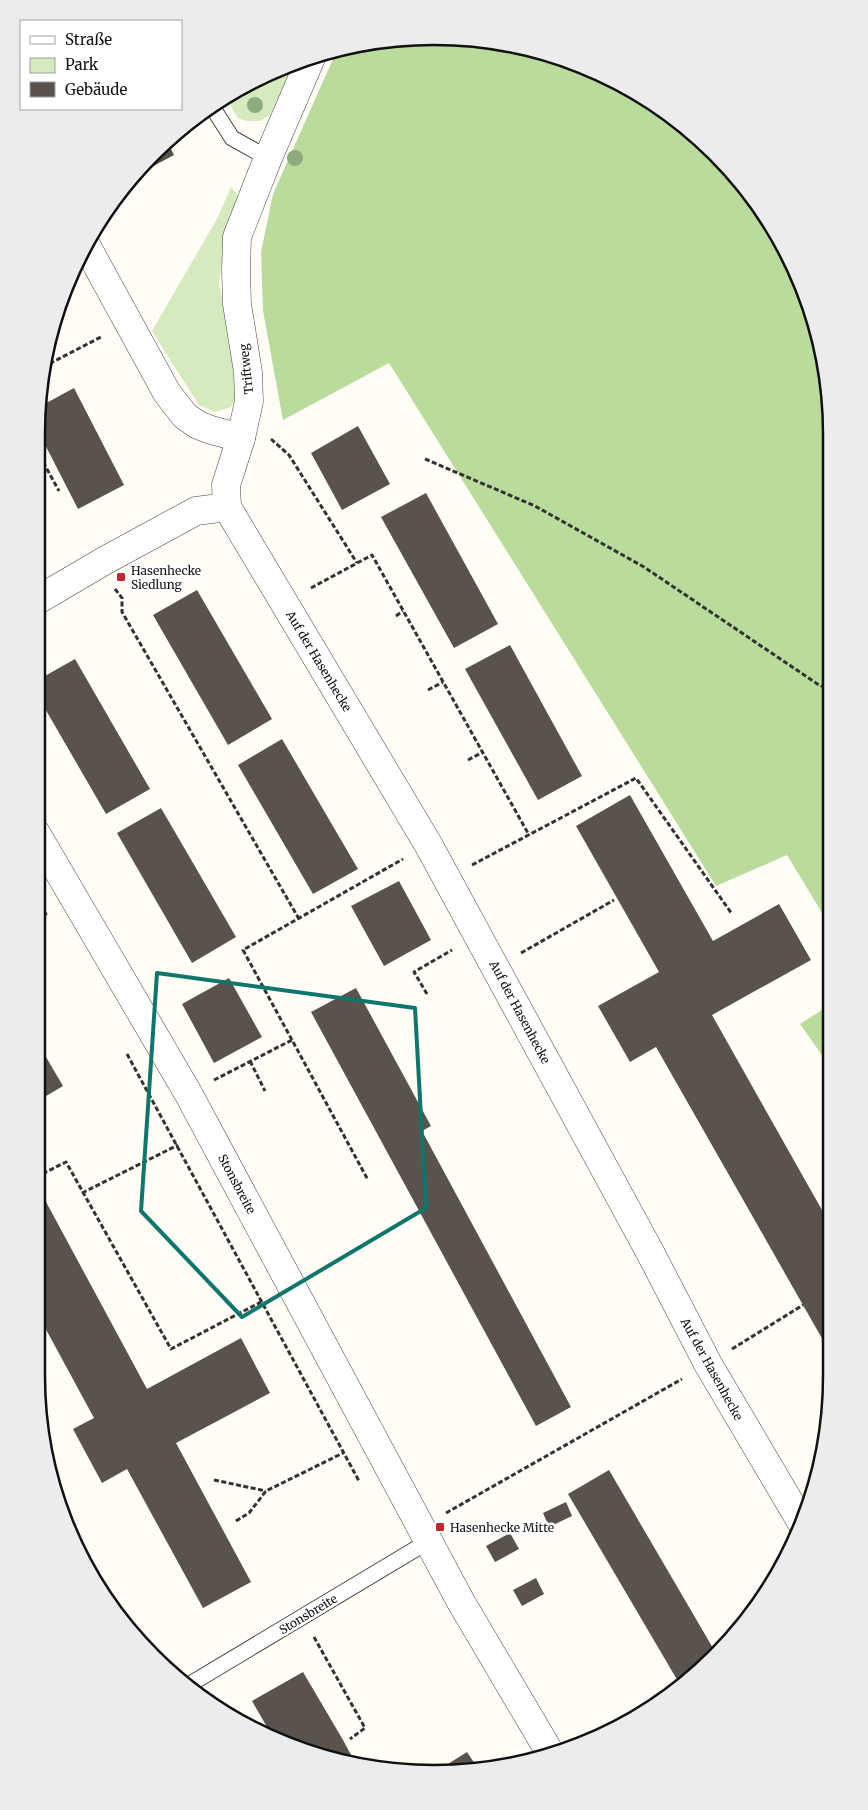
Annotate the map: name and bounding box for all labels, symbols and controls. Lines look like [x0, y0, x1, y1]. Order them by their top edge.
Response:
legend [20, 20, 182, 110]
text: Straße [65, 30, 112, 49]
text: Park [65, 55, 99, 74]
text: Gebäude [65, 80, 128, 99]
street label: Triftweg [236, 342, 256, 395]
place label: Hasenhecke Siedlung [131, 563, 201, 592]
marker: Hasenhecke Siedlung [115, 571, 127, 583]
street label: Auf der Hasenhecke [282, 607, 355, 714]
street label: Auf der Hasenhecke [486, 957, 554, 1066]
street label: Stonsbreite [215, 1152, 259, 1216]
street label: Auf der Hasenhecke [677, 1314, 746, 1423]
place label: Hasenhecke Mitte [450, 1520, 554, 1535]
marker: Hasenhecke Mitte [434, 1521, 446, 1533]
street label: Stonsbreite [276, 1591, 340, 1637]

